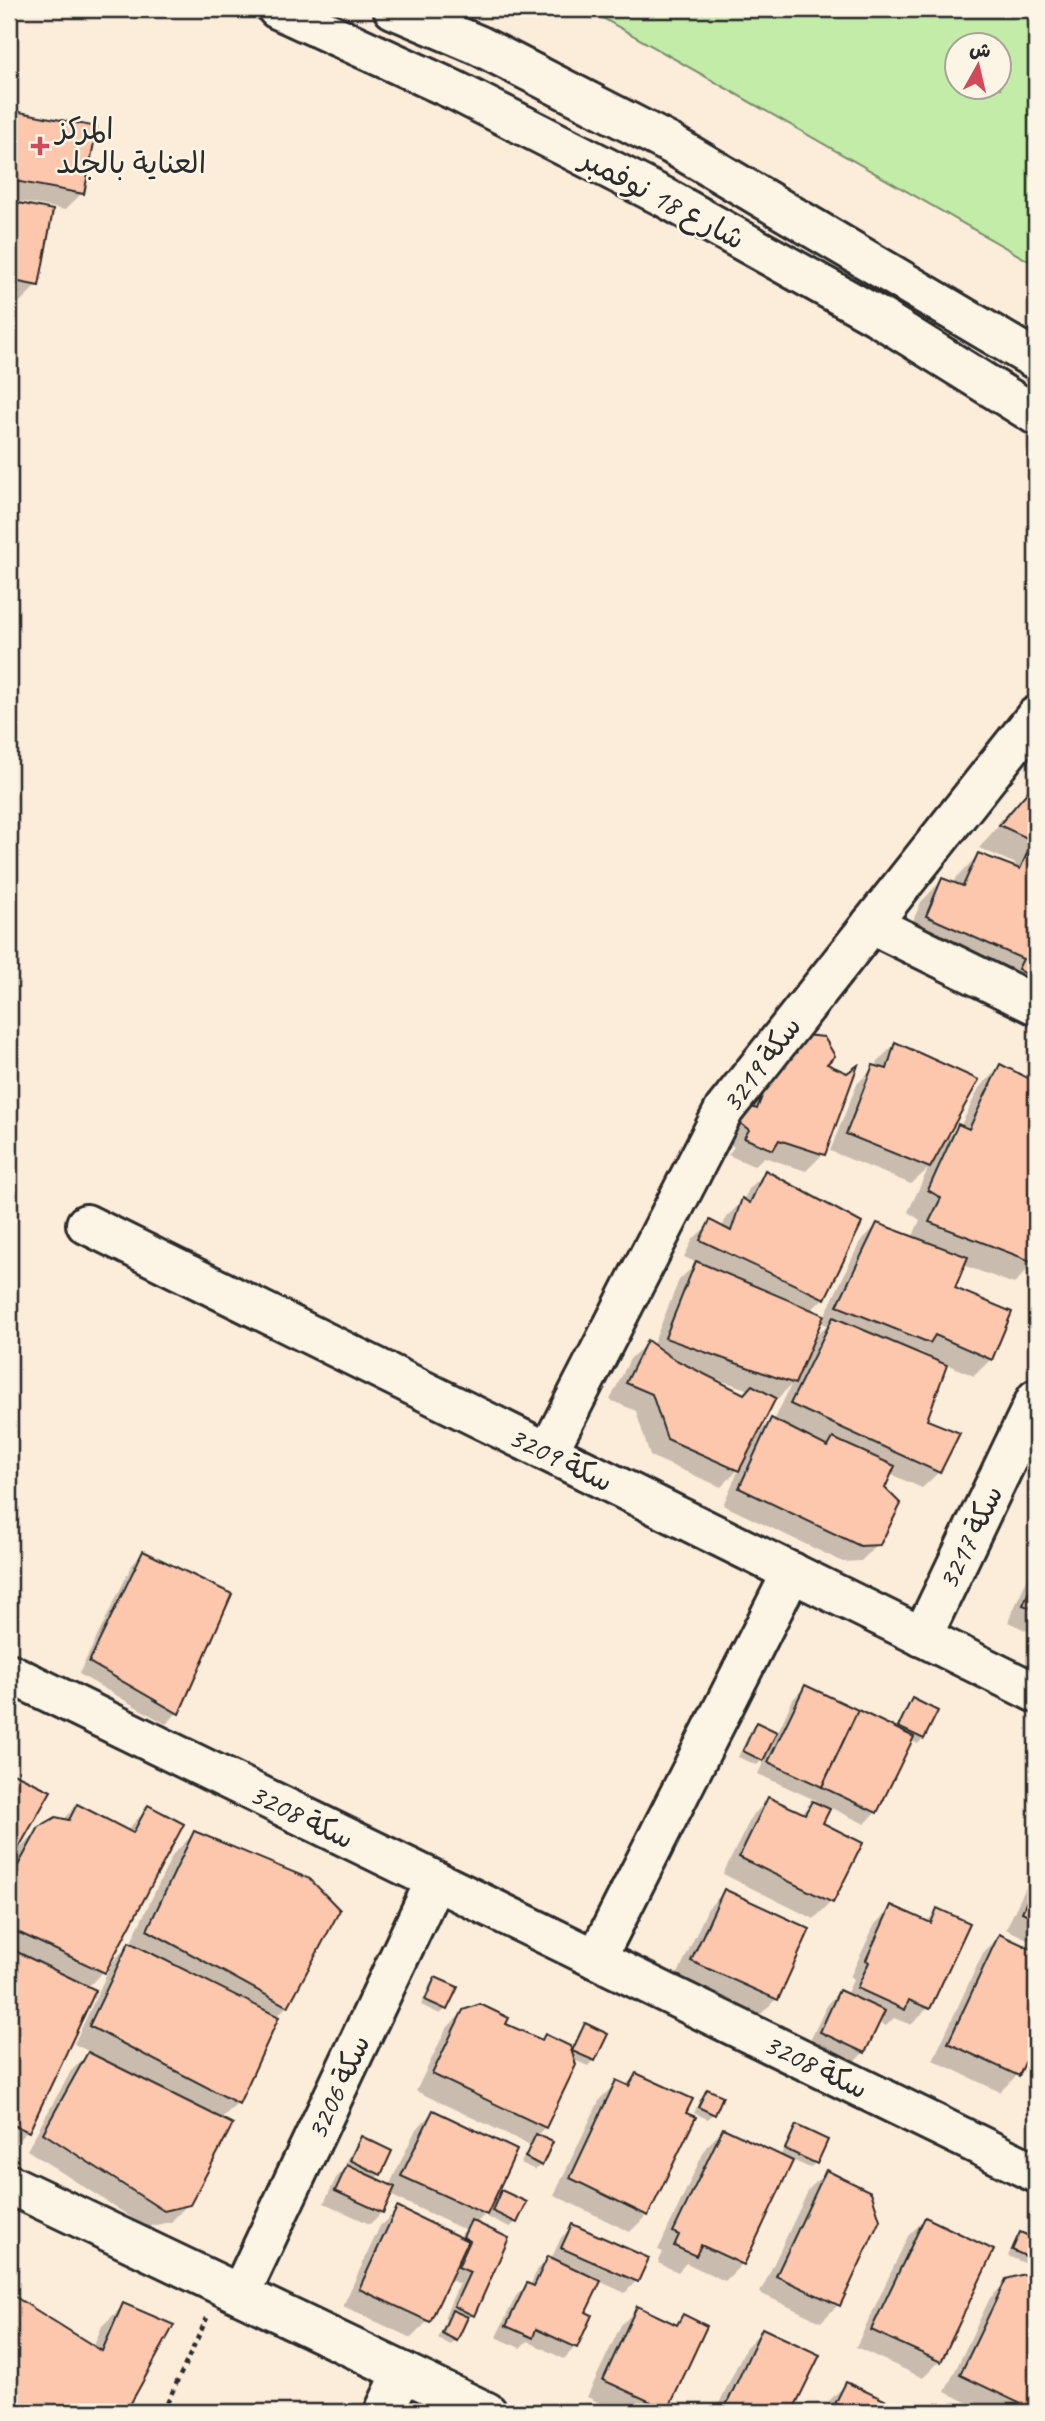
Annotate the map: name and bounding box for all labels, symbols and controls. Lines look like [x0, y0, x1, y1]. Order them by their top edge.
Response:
north arrow [944, 32, 1014, 102]
text: ش [968, 37, 992, 64]
place label: المركز العناية بالجلد [53, 110, 206, 182]
marker: المركز العناية بالجلد [30, 136, 50, 156]
street label: شارع 18 نوفمبر [571, 139, 751, 260]
street label: سكة 3219 [712, 1008, 810, 1120]
street label: سكة 3209 [503, 1418, 619, 1500]
street label: سكة 3217 [929, 1479, 1011, 1595]
street label: سكة 3208 [244, 1775, 360, 1857]
street label: سكة 3208 [758, 2025, 874, 2107]
street label: سكة 3206 [297, 2029, 379, 2145]

